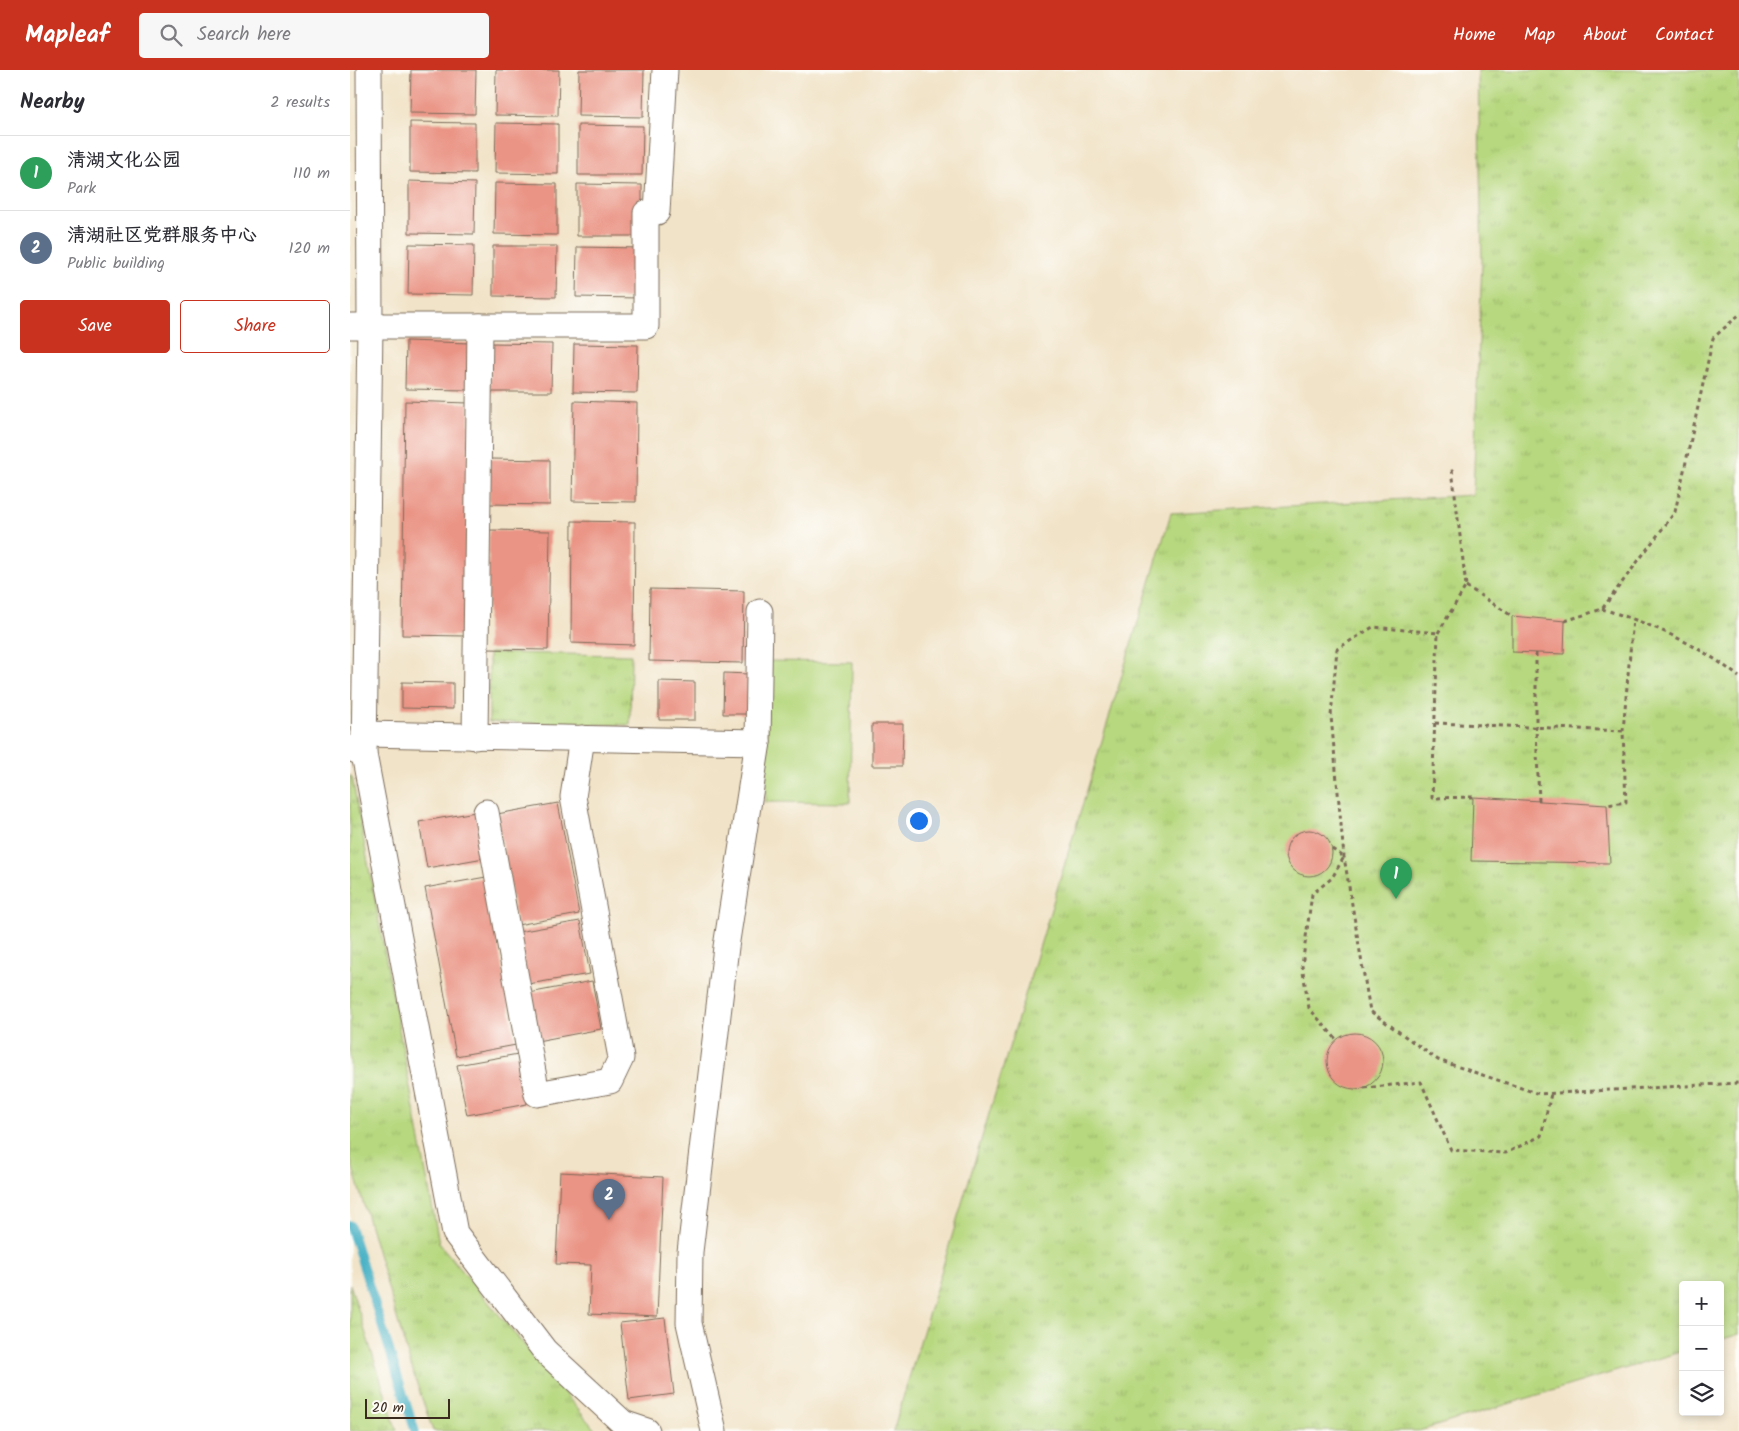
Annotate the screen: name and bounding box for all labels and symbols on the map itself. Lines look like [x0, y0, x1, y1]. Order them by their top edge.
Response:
your location [906, 808, 932, 834]
pin: 1 [1380, 858, 1412, 899]
pin: 2 [593, 1179, 625, 1220]
scale bar [365, 1396, 450, 1419]

